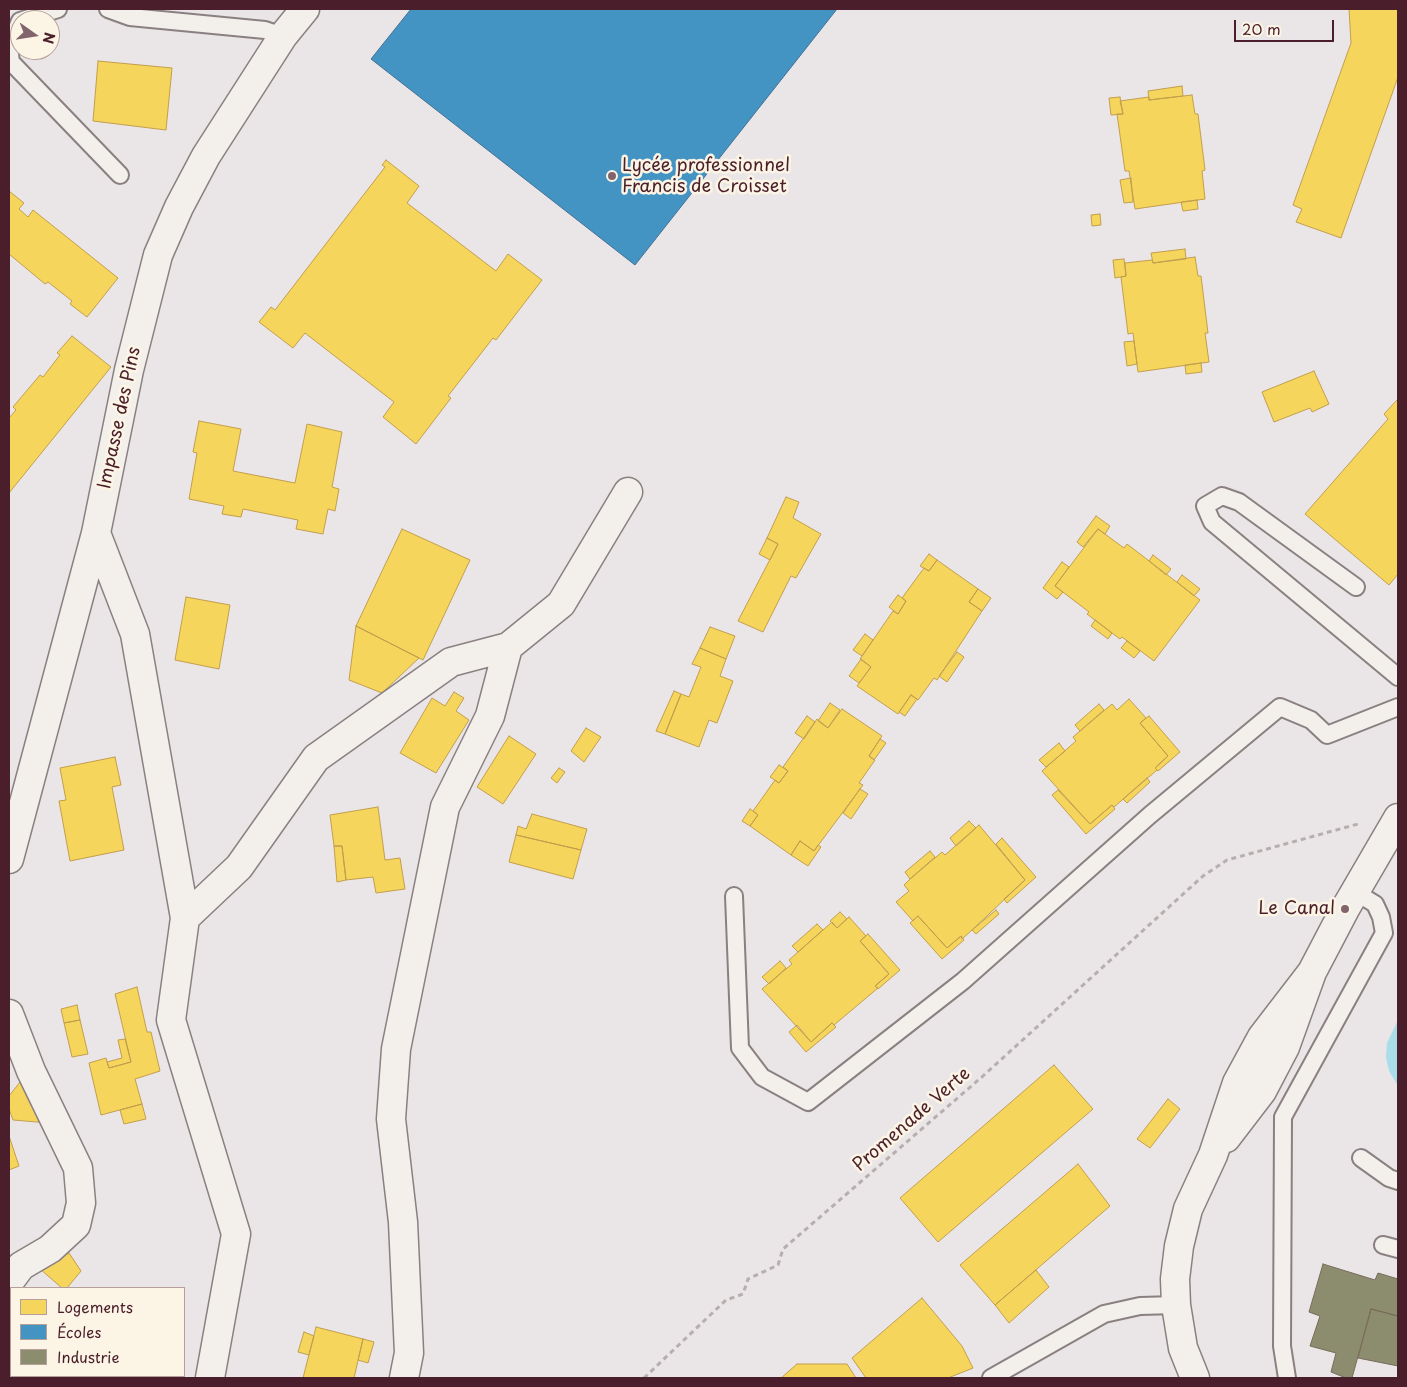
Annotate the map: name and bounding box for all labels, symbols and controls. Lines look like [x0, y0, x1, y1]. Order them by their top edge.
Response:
north arrow [10, 10, 60, 60]
scale bar [1237, 10, 1337, 42]
text: 20 m [1242, 17, 1281, 40]
text: N [38, 30, 61, 46]
place label: Lycée professionnel Francis de Croisset [622, 155, 790, 198]
marker: Lycée professionnel Francis de Croisset [606, 170, 618, 182]
street label: Impasse des Pins [94, 345, 146, 491]
place label: Le Canal [1258, 898, 1335, 920]
marker: Le Canal [1339, 903, 1351, 915]
street label: Promenade Verte [849, 1063, 975, 1177]
legend [10, 1287, 185, 1377]
text: Logements [57, 1295, 133, 1318]
text: Écoles [57, 1320, 101, 1343]
text: Industrie [57, 1345, 119, 1368]

